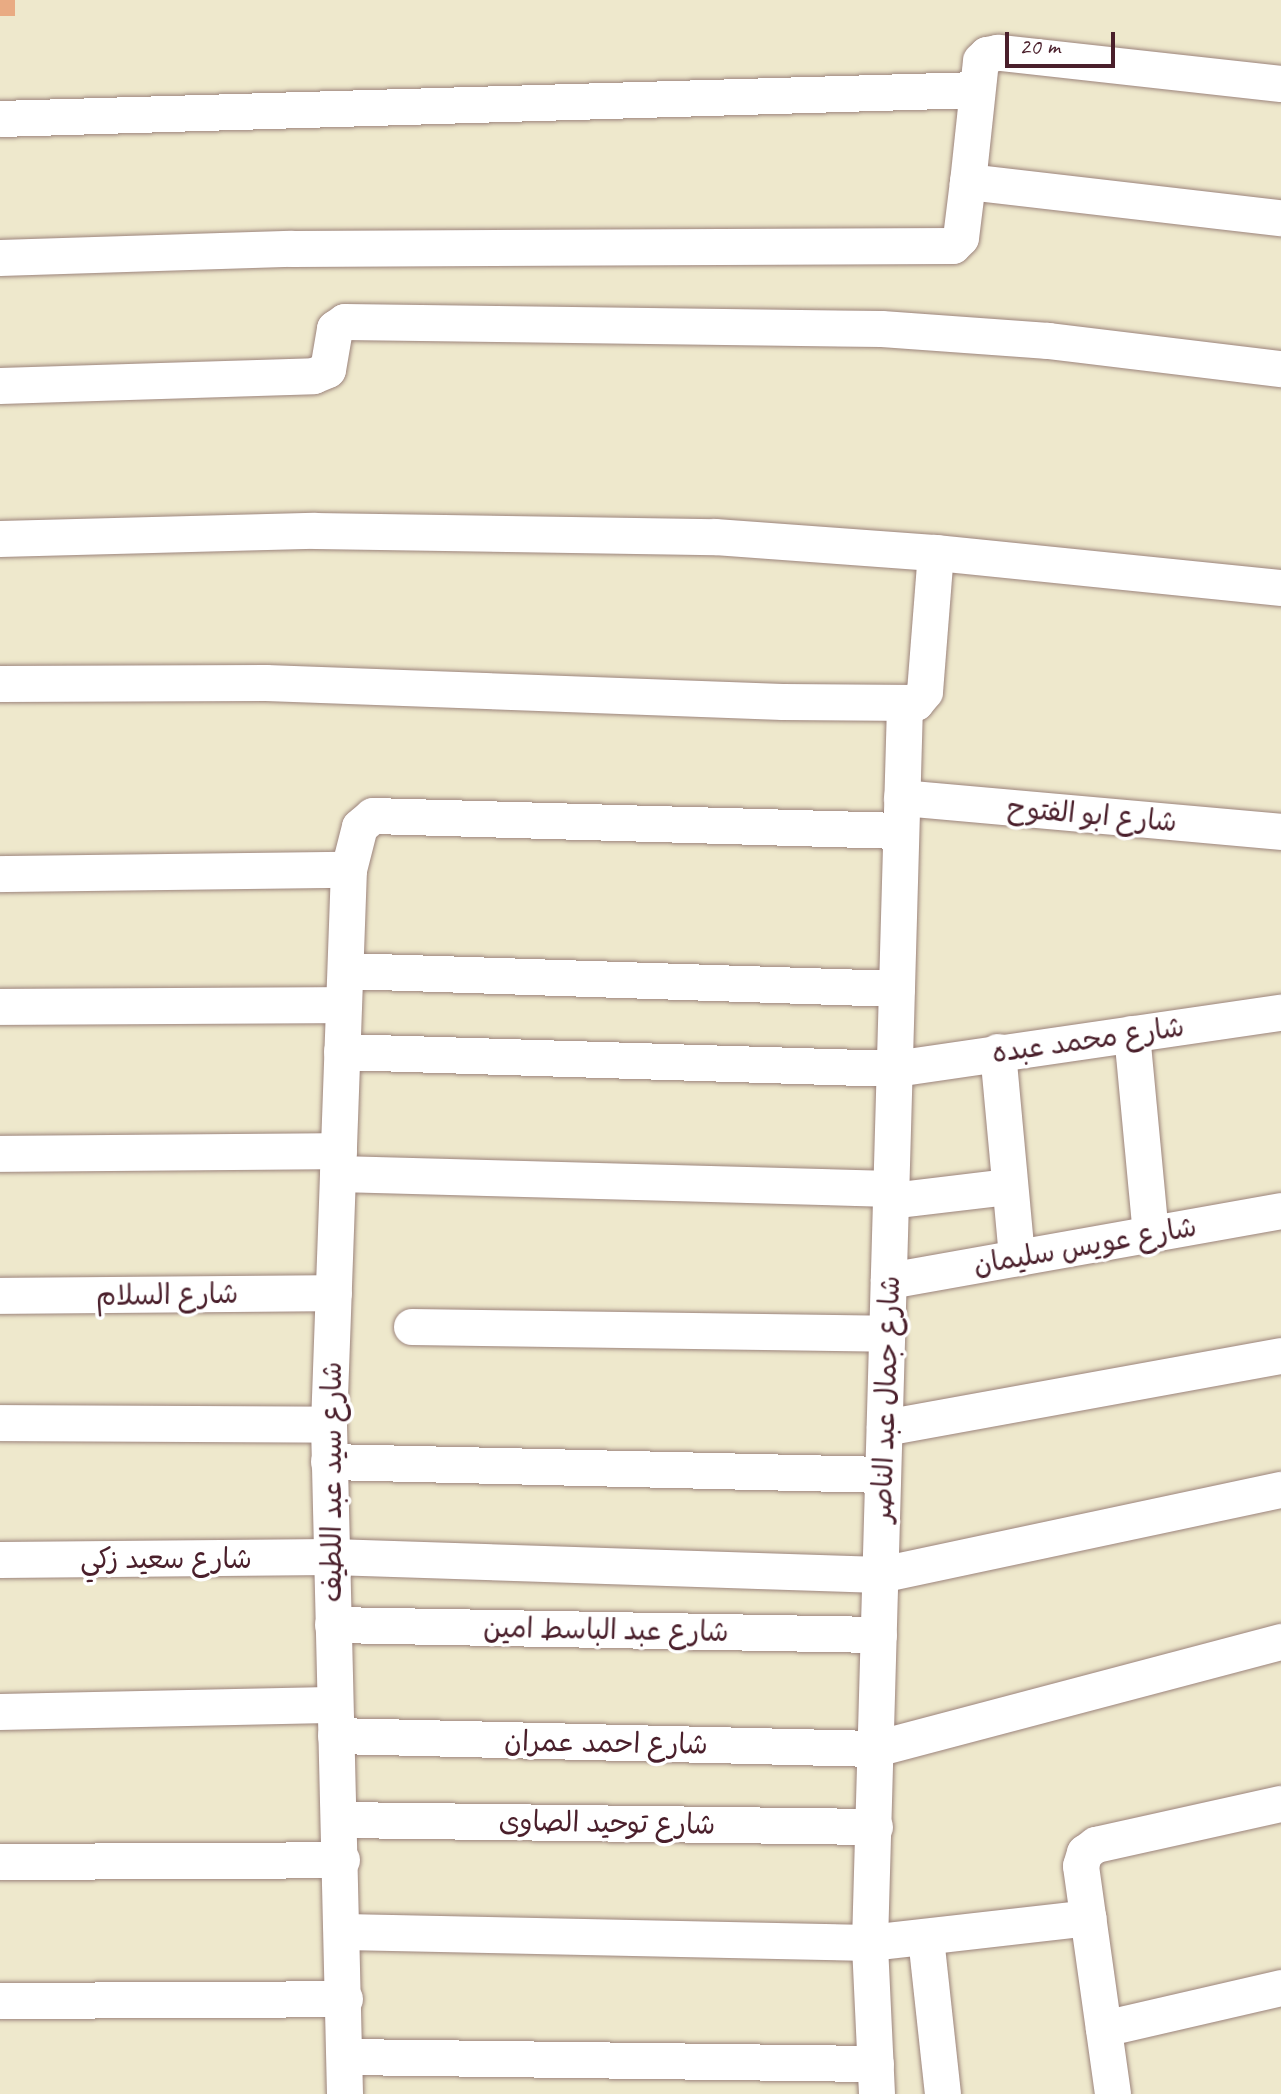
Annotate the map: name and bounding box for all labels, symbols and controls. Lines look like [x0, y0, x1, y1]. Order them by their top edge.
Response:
scale bar [1009, 16, 1119, 66]
text: 20 m [1019, 31, 1060, 61]
street label: شارع ابو الفتوح [1006, 791, 1178, 839]
street label: شارع محمد عبده [990, 1010, 1186, 1070]
street label: شارع عويس سليمان [971, 1210, 1199, 1282]
street label: شارع جمال عبد الناصر [865, 1275, 907, 1523]
street label: شارع السلام [96, 1277, 238, 1313]
street label: شارع سيد عبد اللطيف [315, 1362, 349, 1602]
street label: شارع سعيد زكي [80, 1542, 252, 1576]
street label: شارع عبد الباسط امين [483, 1611, 729, 1649]
street label: شارع احمد عمران [504, 1724, 708, 1762]
street label: شارع توحيد الصاوى [498, 1804, 716, 1842]

